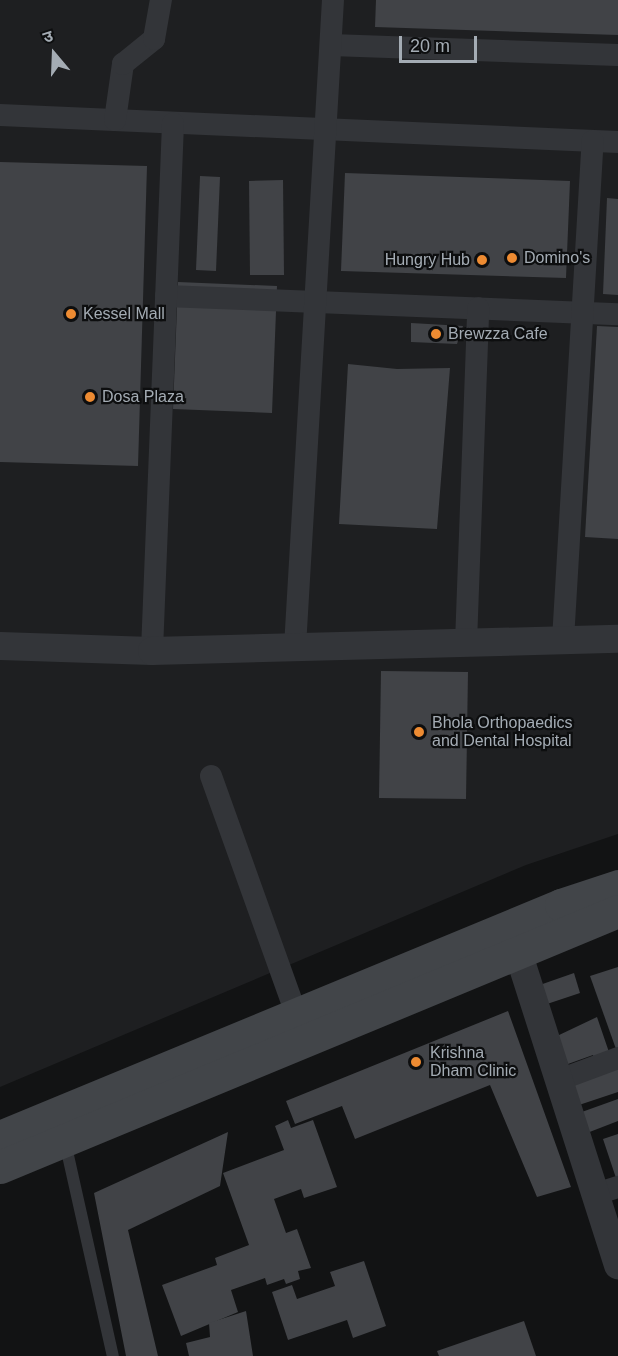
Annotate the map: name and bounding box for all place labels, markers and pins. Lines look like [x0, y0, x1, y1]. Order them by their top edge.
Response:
place label: Domino's [524, 248, 590, 268]
place label: Hungry Hub [385, 250, 470, 270]
marker: Domino's [505, 251, 519, 265]
marker: Hungry Hub [475, 253, 489, 267]
place label: Kessel Mall [83, 304, 165, 324]
marker: Kessel Mall [64, 307, 78, 321]
place label: Brewzza Cafe [448, 324, 548, 344]
marker: Brewzza Cafe [429, 327, 443, 341]
place label: Dosa Plaza [102, 387, 184, 407]
marker: Dosa Plaza [83, 390, 97, 404]
place label: Bhola Orthopaedics and Dental Hospital [432, 713, 573, 751]
marker: Bhola Orthopaedics and Dental Hospital [410, 723, 428, 741]
place label: Krishna Dham Clinic [430, 1043, 516, 1081]
marker: Krishna Dham Clinic [407, 1053, 425, 1071]

